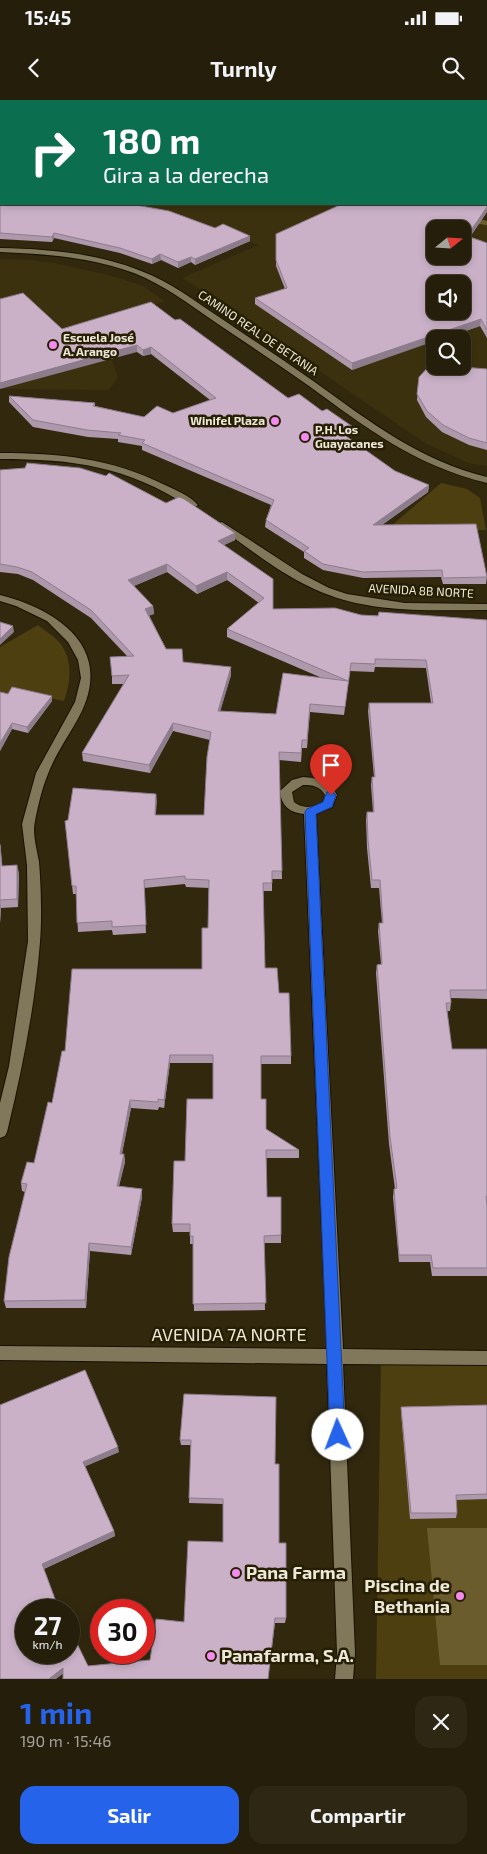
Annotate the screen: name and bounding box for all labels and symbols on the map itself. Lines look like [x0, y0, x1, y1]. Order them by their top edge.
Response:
north arrow [426, 220, 471, 265]
street label: CAMINO REAL DE BETANIA [196, 287, 322, 378]
place label: Escuela José A. Arango [63, 330, 134, 358]
marker: Escuela José A. Arango [47, 339, 59, 351]
place label: Winifel Plaza [190, 413, 265, 427]
marker: Winifel Plaza [269, 415, 281, 427]
place label: P.H. Los Guayacanes [315, 422, 384, 451]
marker: P.H. Los Guayacanes [299, 431, 311, 443]
street label: AVENIDA 8B NORTE [368, 580, 474, 600]
pin [310, 744, 352, 795]
street label: AVENIDA 7A NORTE [151, 1323, 307, 1345]
position arrow [311, 1408, 363, 1460]
place label: Pana Farma [246, 1561, 346, 1583]
marker: Pana Farma [230, 1567, 242, 1579]
place label: Piscina de Bethania [364, 1574, 450, 1617]
marker: Piscina de Bethania [454, 1590, 466, 1602]
speed limit sign: 30 [90, 1599, 155, 1664]
place label: Panafarma, S.A. [221, 1644, 354, 1666]
marker: Panafarma, S.A. [205, 1650, 217, 1662]

